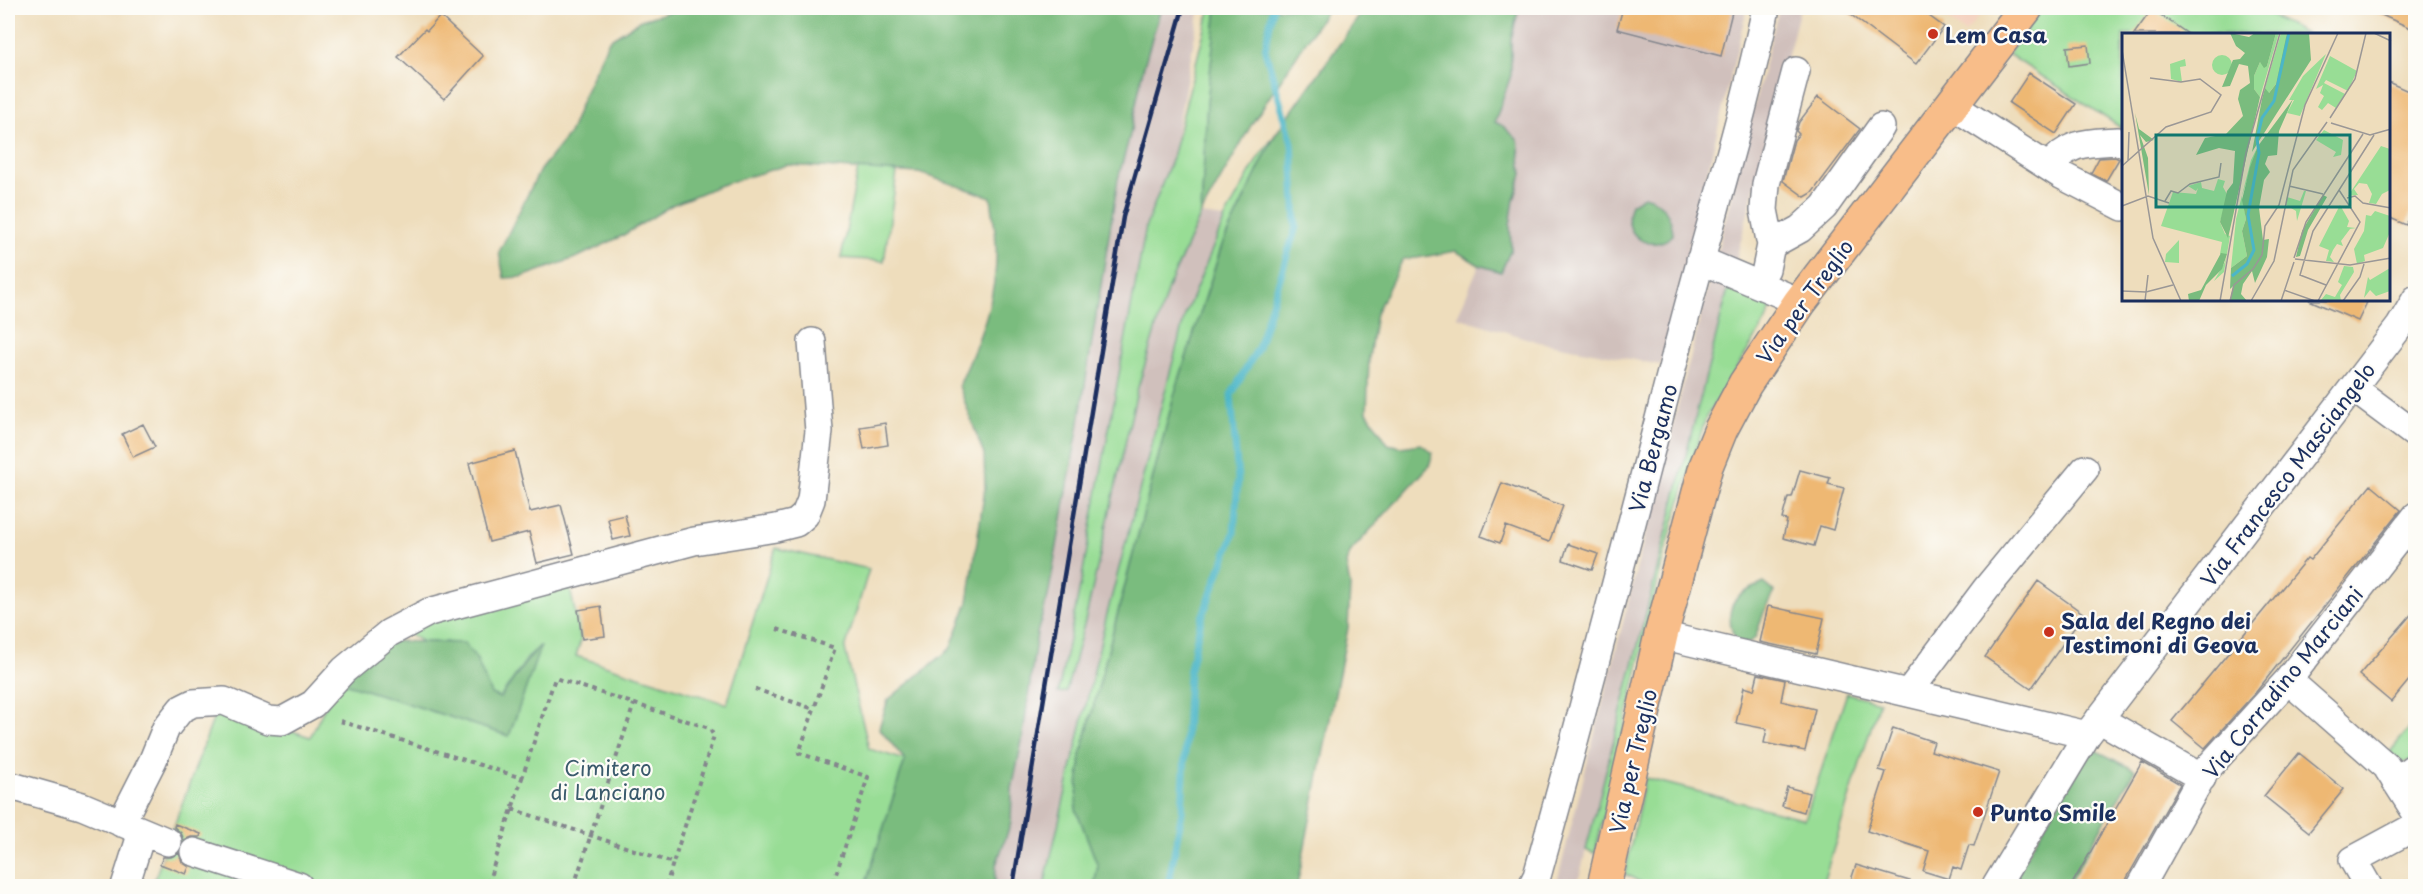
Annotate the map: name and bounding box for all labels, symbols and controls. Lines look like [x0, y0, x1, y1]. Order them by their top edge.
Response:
place label: Lem Casa [1945, 18, 2047, 50]
marker: Lem Casa [1926, 27, 1940, 41]
inset map [2122, 33, 2390, 302]
street label: Via per Treglio [1748, 232, 1860, 370]
street label: Via Francesco Masciangelo [2192, 355, 2382, 593]
street label: Via Bergamo [1619, 380, 1685, 516]
street label: Via Corradino Marciani [2194, 579, 2370, 785]
place label: Sala del Regno dei Testimoni di Geova [2061, 604, 2259, 660]
marker: Sala del Regno dei Testimoni di Geova [2042, 625, 2056, 639]
street label: Via per Treglio [1600, 685, 1664, 837]
park label: Cimitero di Lanciano [551, 751, 666, 807]
place label: Punto Smile [1990, 796, 2117, 828]
marker: Punto Smile [1971, 805, 1985, 819]

